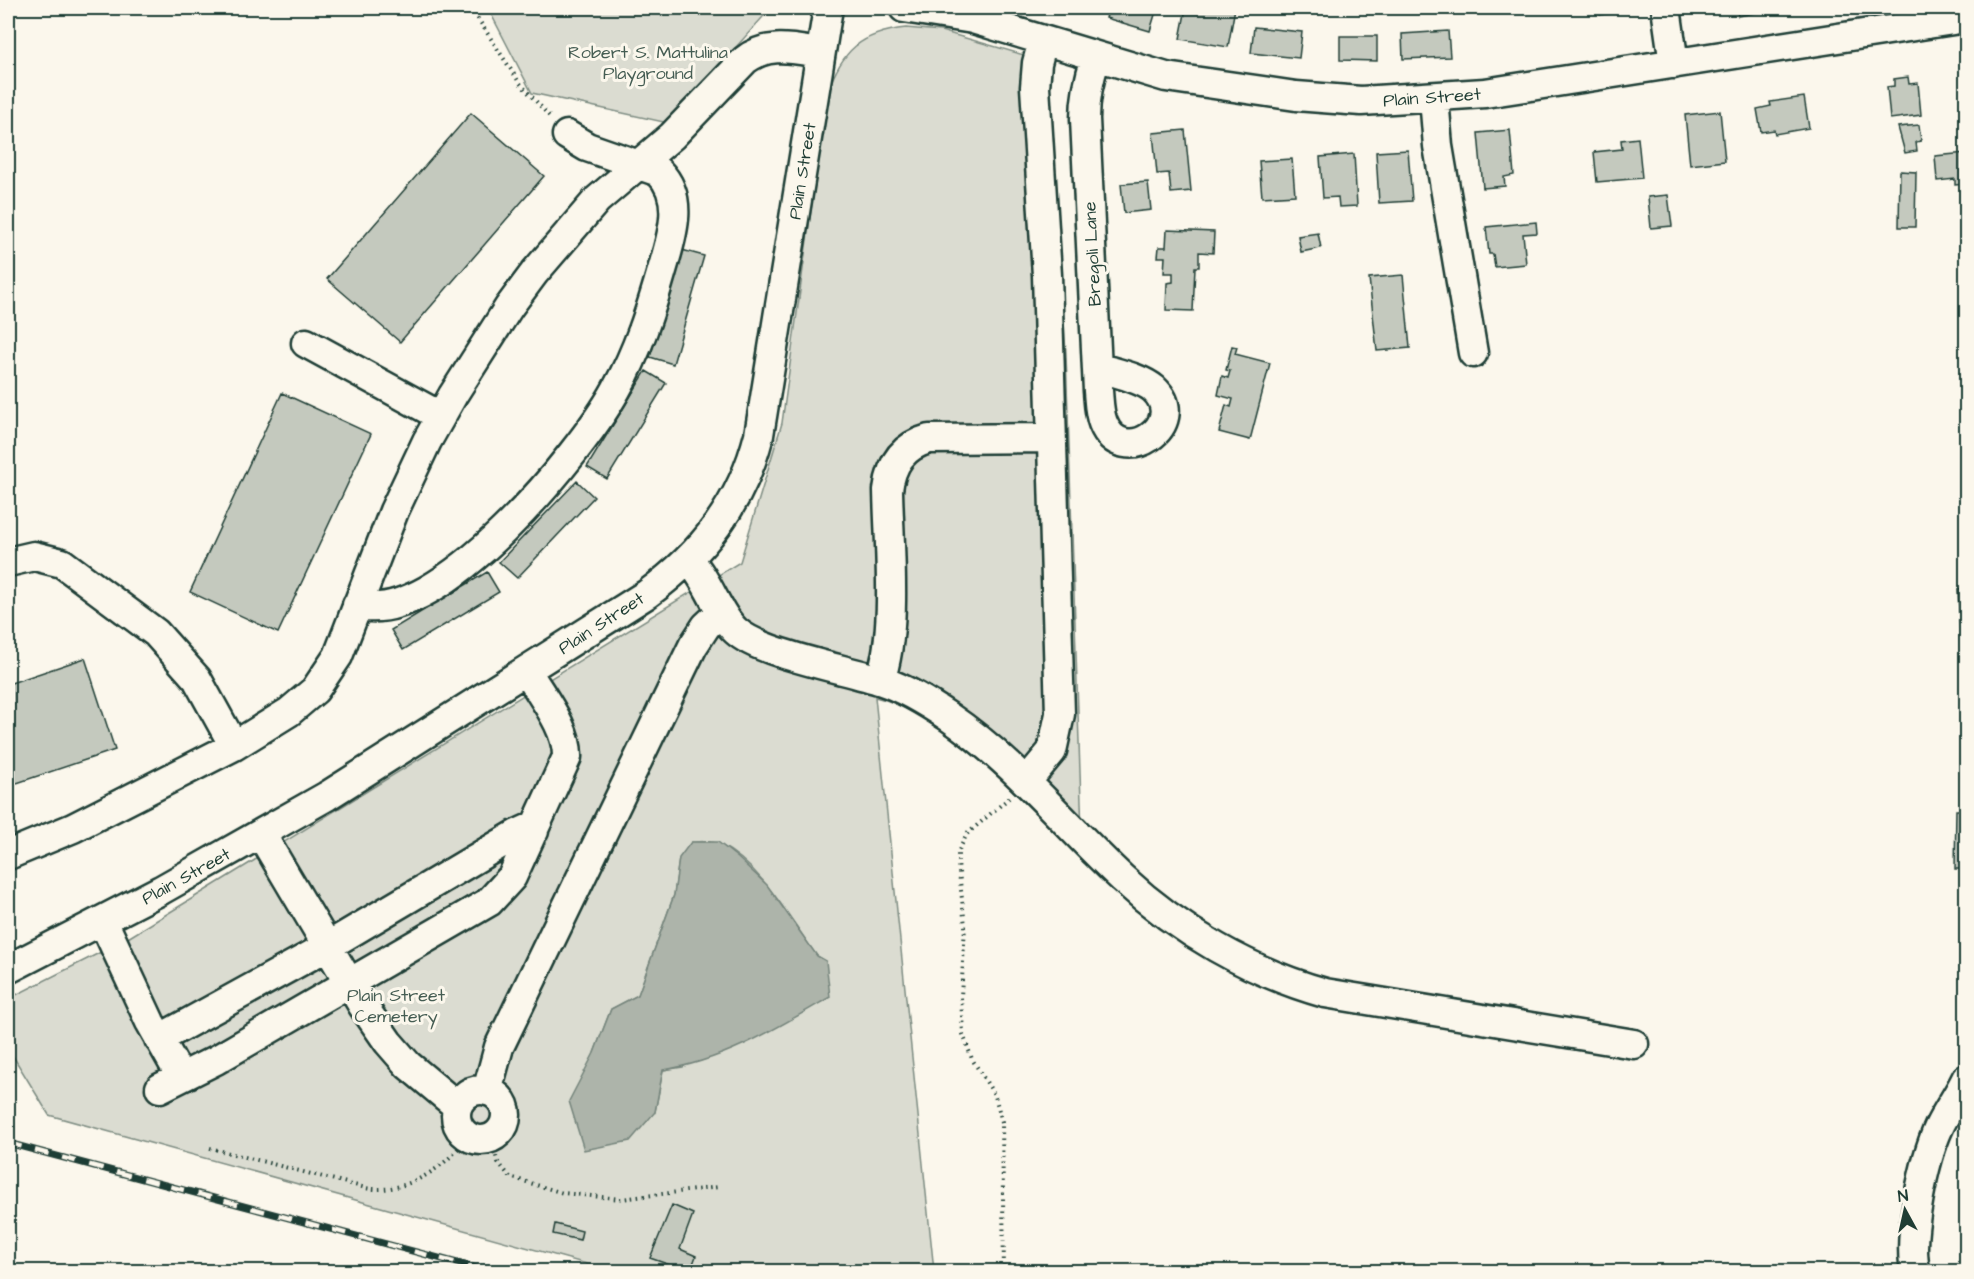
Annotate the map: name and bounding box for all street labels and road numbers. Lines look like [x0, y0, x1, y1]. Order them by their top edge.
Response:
street label: Plain Street [1382, 82, 1482, 113]
street label: Plain Street [782, 120, 823, 221]
street label: Bregoli Lane [1077, 201, 1109, 307]
street label: Plain Street [553, 586, 650, 661]
street label: Plain Street [137, 841, 236, 911]

